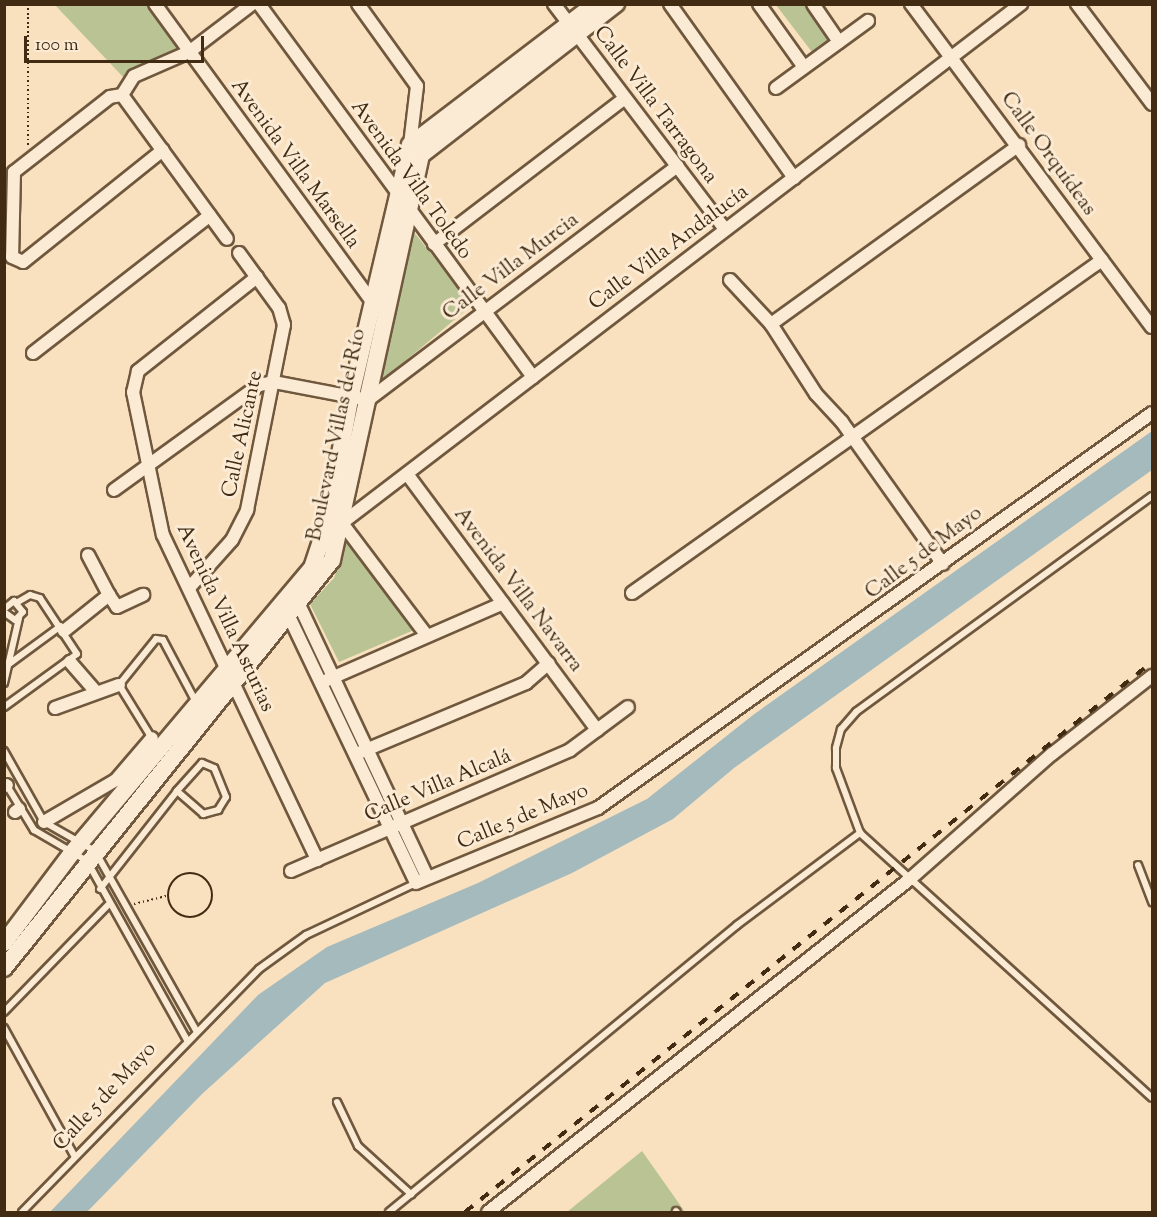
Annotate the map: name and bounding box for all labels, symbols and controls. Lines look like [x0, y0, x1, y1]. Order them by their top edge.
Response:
street label: Calle Villa Tarragona [588, 21, 722, 189]
scale bar [27, 24, 207, 62]
text: 100 m [35, 33, 79, 59]
street label: Avenida Villa Marsella [225, 74, 365, 254]
street label: Calle Orquídeas [995, 87, 1101, 221]
street label: Avenida Villa Toledo [345, 95, 477, 265]
street label: Calle Villa Andalucía [584, 180, 754, 316]
street label: Calle Villa Murcia [438, 208, 584, 326]
street label: Boulevard Villas del Río [302, 327, 372, 543]
street label: Calle Alicante [217, 368, 269, 500]
street label: Calle 5 de Mayo [861, 501, 987, 605]
street label: Avenida Villa Navarra [448, 503, 588, 677]
street label: Avenida Villa Asturias [170, 520, 280, 716]
street label: Calle Villa Alcalá [361, 744, 515, 828]
street label: Calle 5 de Mayo [454, 778, 592, 856]
street label: Calle 5 de Mayo [48, 1037, 162, 1157]

